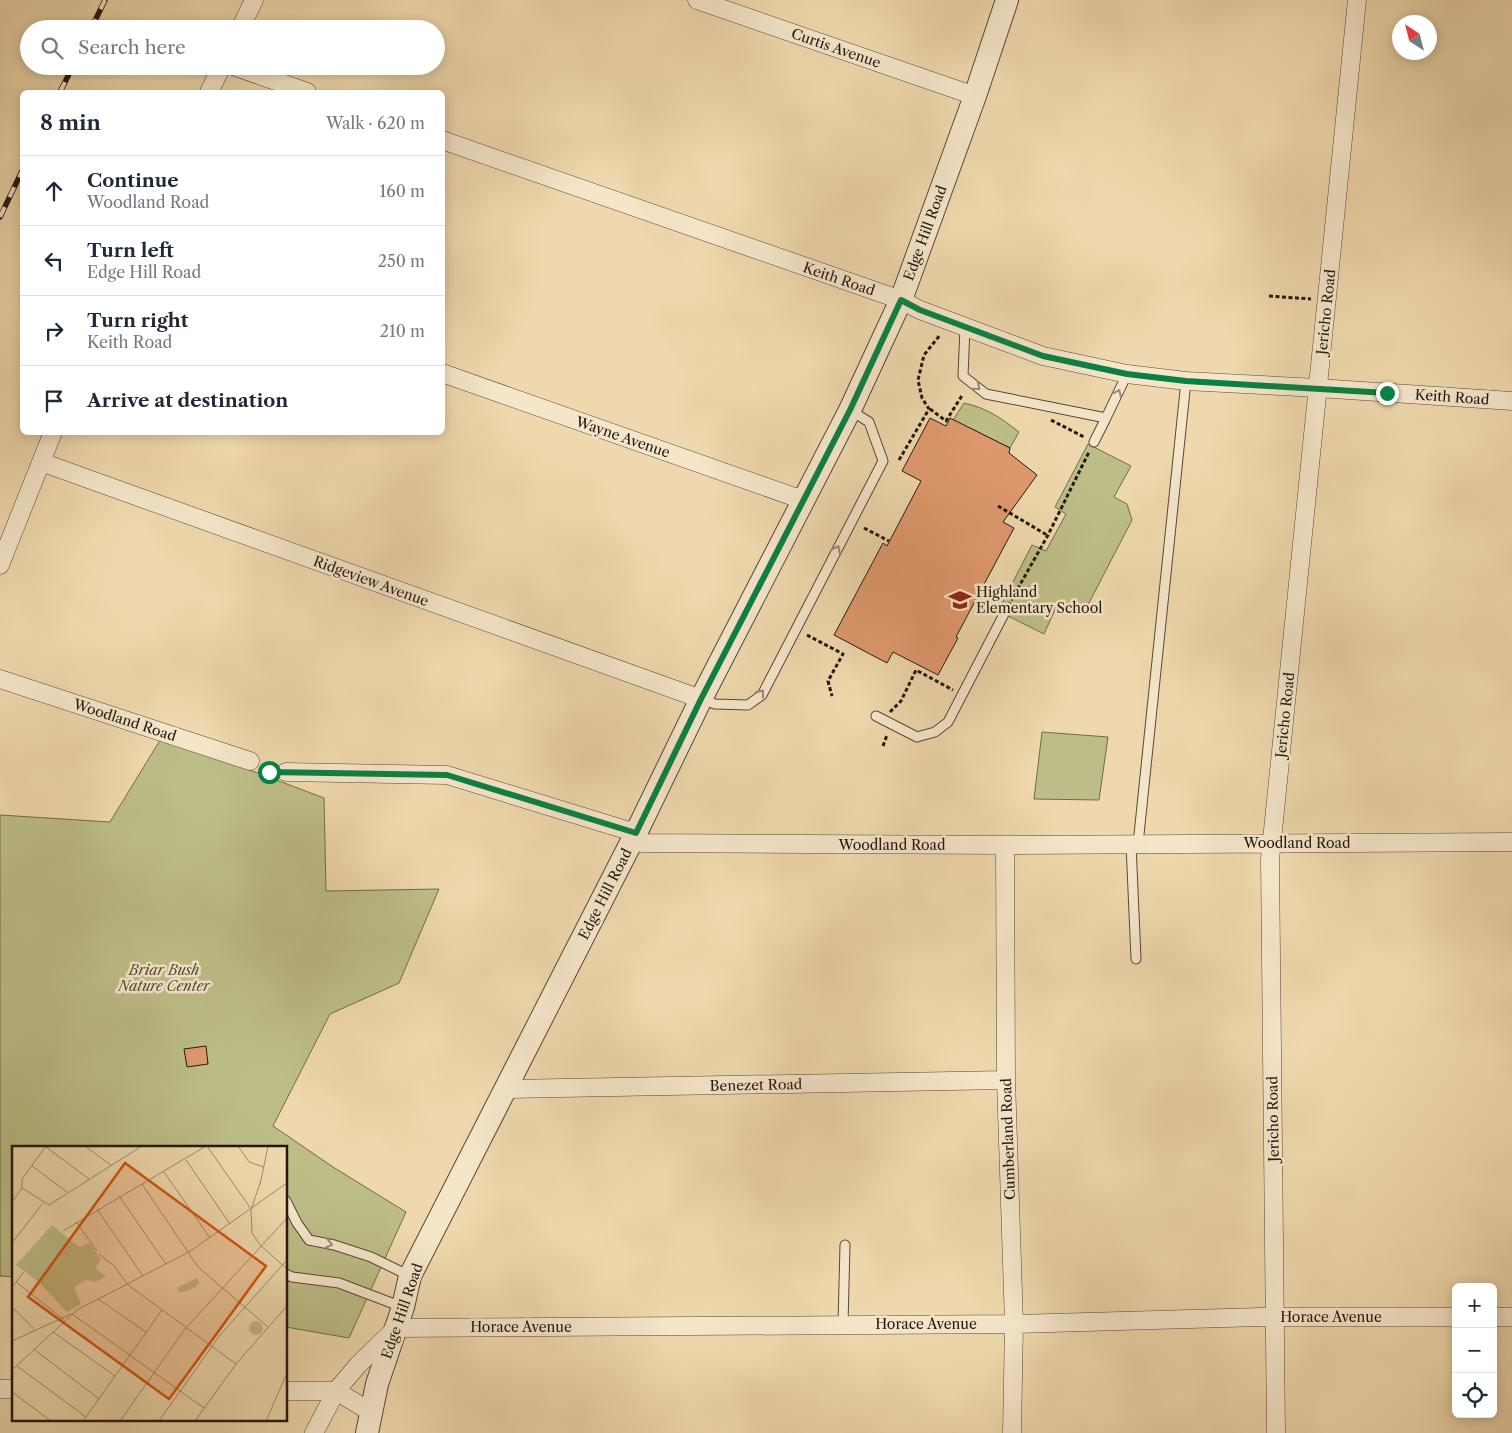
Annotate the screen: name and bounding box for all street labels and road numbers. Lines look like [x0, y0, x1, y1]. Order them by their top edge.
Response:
street label: Curtis Avenue [789, 24, 883, 72]
street label: Edge Hill Road [899, 182, 951, 283]
street label: Keith Road [801, 258, 878, 300]
street label: Jericho Road [1312, 268, 1339, 358]
street label: Keith Road [1414, 385, 1490, 409]
street label: Wayne Avenue [573, 412, 673, 462]
street label: Ridgeview Avenue [311, 552, 431, 610]
street label: Jericho Road [1271, 671, 1298, 761]
street label: Woodland Road [70, 695, 179, 745]
street label: Woodland Road [1242, 834, 1351, 852]
street label: Woodland Road [837, 836, 946, 854]
street label: Edge Hill Road [574, 845, 636, 943]
street label: Benezet Road [710, 1075, 803, 1095]
street label: Jericho Road [1263, 1075, 1283, 1164]
street label: Cumberland Road [997, 1077, 1019, 1200]
street label: Edge Hill Road [377, 1260, 427, 1361]
street label: Horace Avenue [1280, 1308, 1382, 1326]
street label: Horace Avenue [875, 1315, 977, 1333]
street label: Horace Avenue [470, 1318, 572, 1336]

